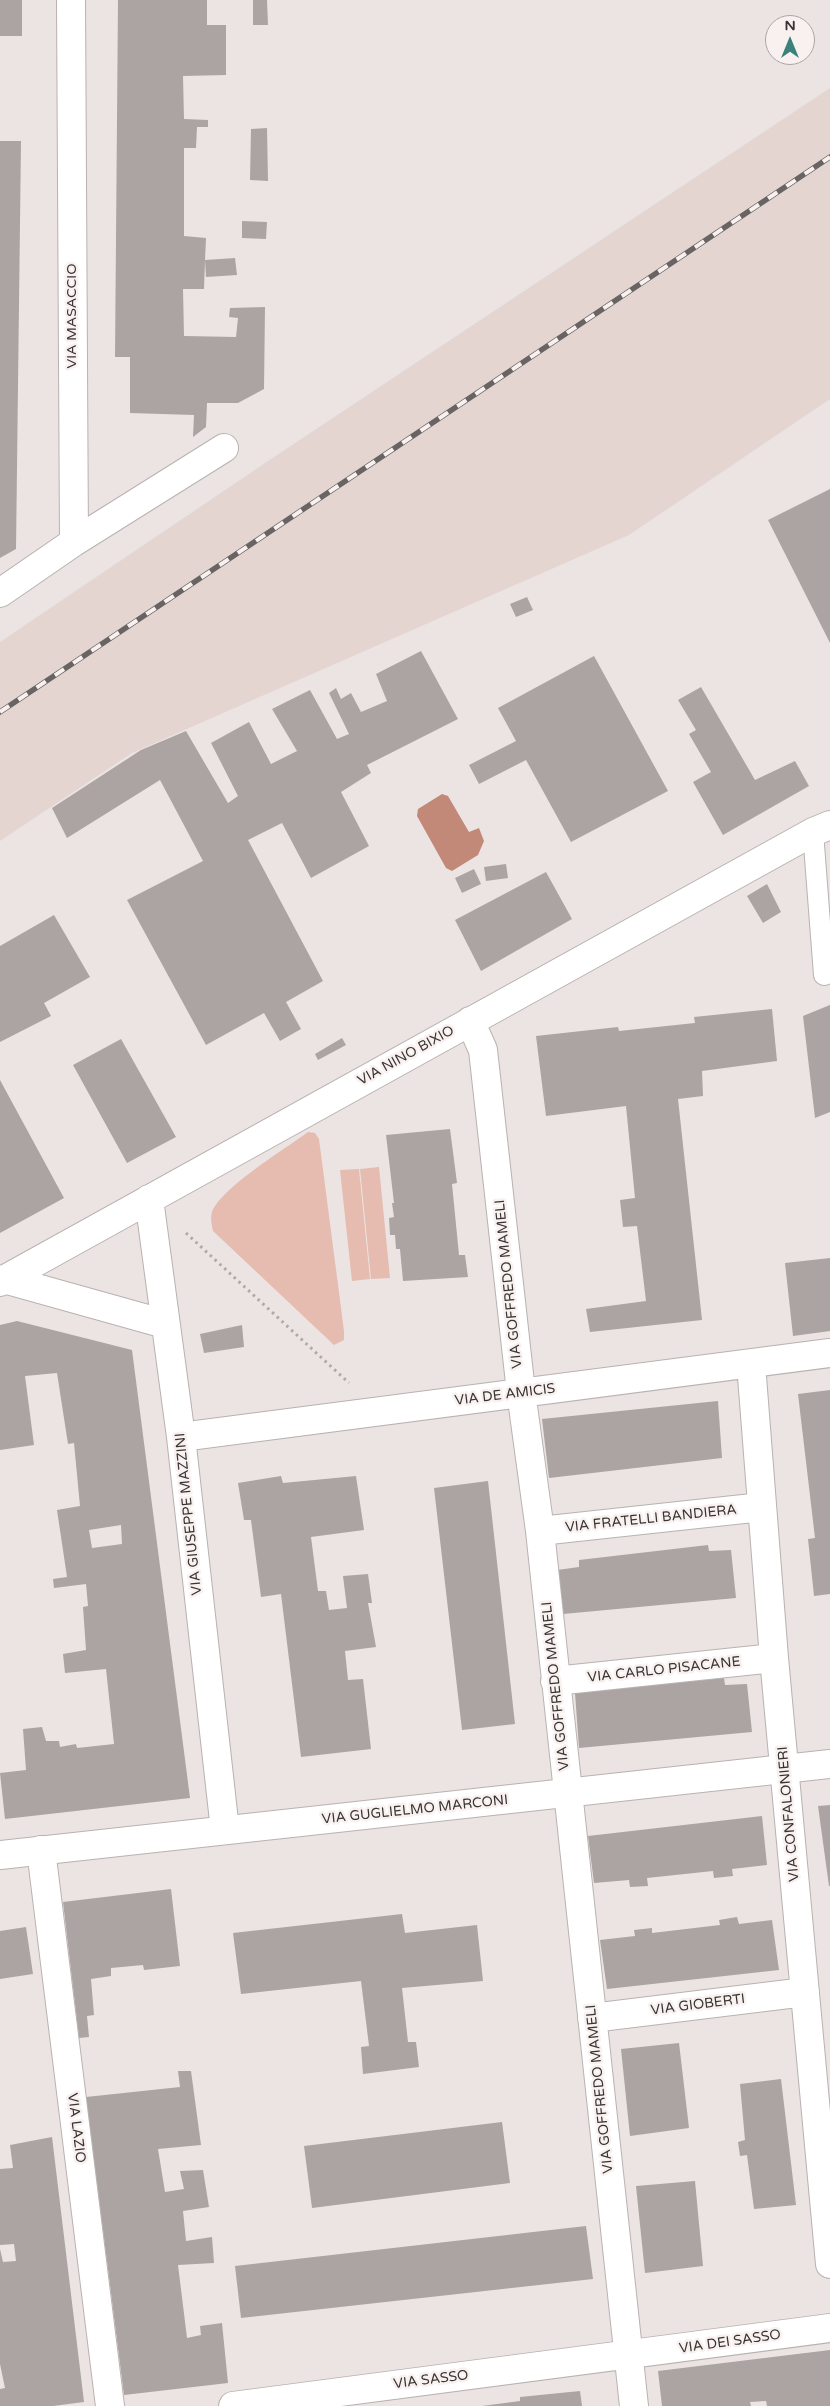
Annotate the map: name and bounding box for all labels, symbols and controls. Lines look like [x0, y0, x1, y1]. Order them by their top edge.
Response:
north arrow [765, 15, 815, 65]
text: N [784, 17, 796, 34]
street label: VIA MASACCIO [64, 263, 80, 369]
street label: VIA NINO BIXIO [355, 1023, 457, 1089]
street label: VIA GOFFREDO MAMELI [492, 1199, 526, 1369]
street label: VIA DE AMICIS [454, 1380, 556, 1410]
street label: VIA GIUSEPPE MAZZINI [172, 1432, 206, 1596]
street label: VIA FRATELLI BANDIERA [564, 1502, 738, 1536]
street label: VIA GOFFREDO MAMELI [539, 1601, 573, 1771]
street label: VIA CARLO PISACANE [587, 1654, 741, 1686]
street label: VIA CONFALONIERI [775, 1746, 803, 1882]
street label: VIA GUGLIELMO MARCONI [321, 1792, 509, 1828]
street label: VIA GIOBERTI [650, 1991, 746, 2019]
street label: VIA GOFFREDO MAMELI [583, 2004, 617, 2174]
street label: VIA LAZIO [63, 2092, 89, 2164]
street label: VIA DEI SASSO [678, 2327, 782, 2357]
street label: VIA SASSO [393, 2367, 469, 2393]

